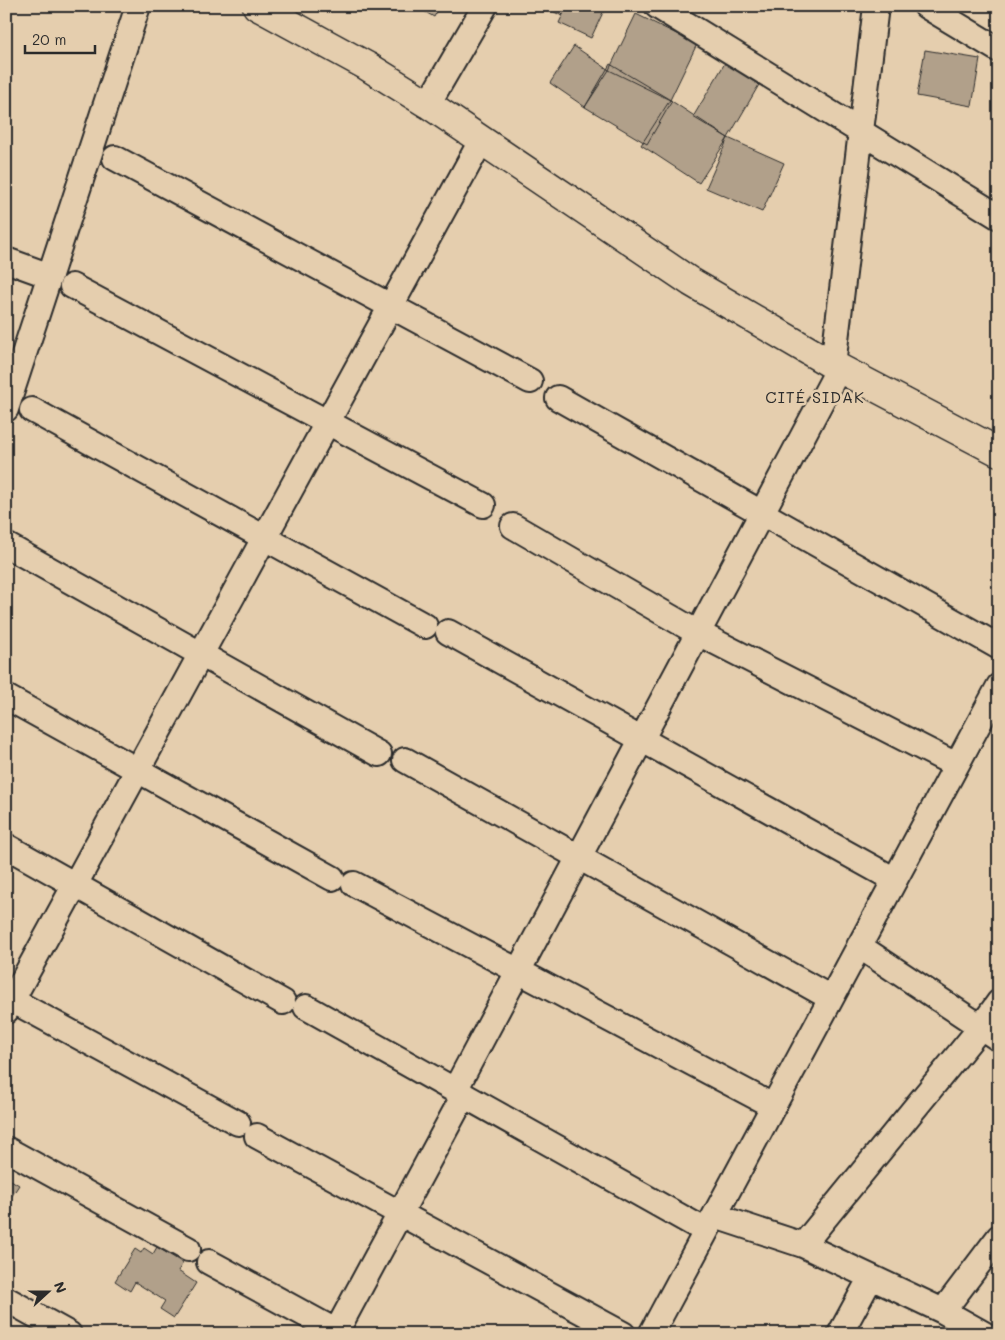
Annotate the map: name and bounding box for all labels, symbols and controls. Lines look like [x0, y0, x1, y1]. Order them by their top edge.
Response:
scale bar [25, 22, 95, 54]
text: 20 m [32, 29, 66, 49]
district label: CITÉ SIDAK [765, 386, 865, 407]
north arrow [22, 1268, 72, 1318]
text: N [50, 1279, 71, 1296]

